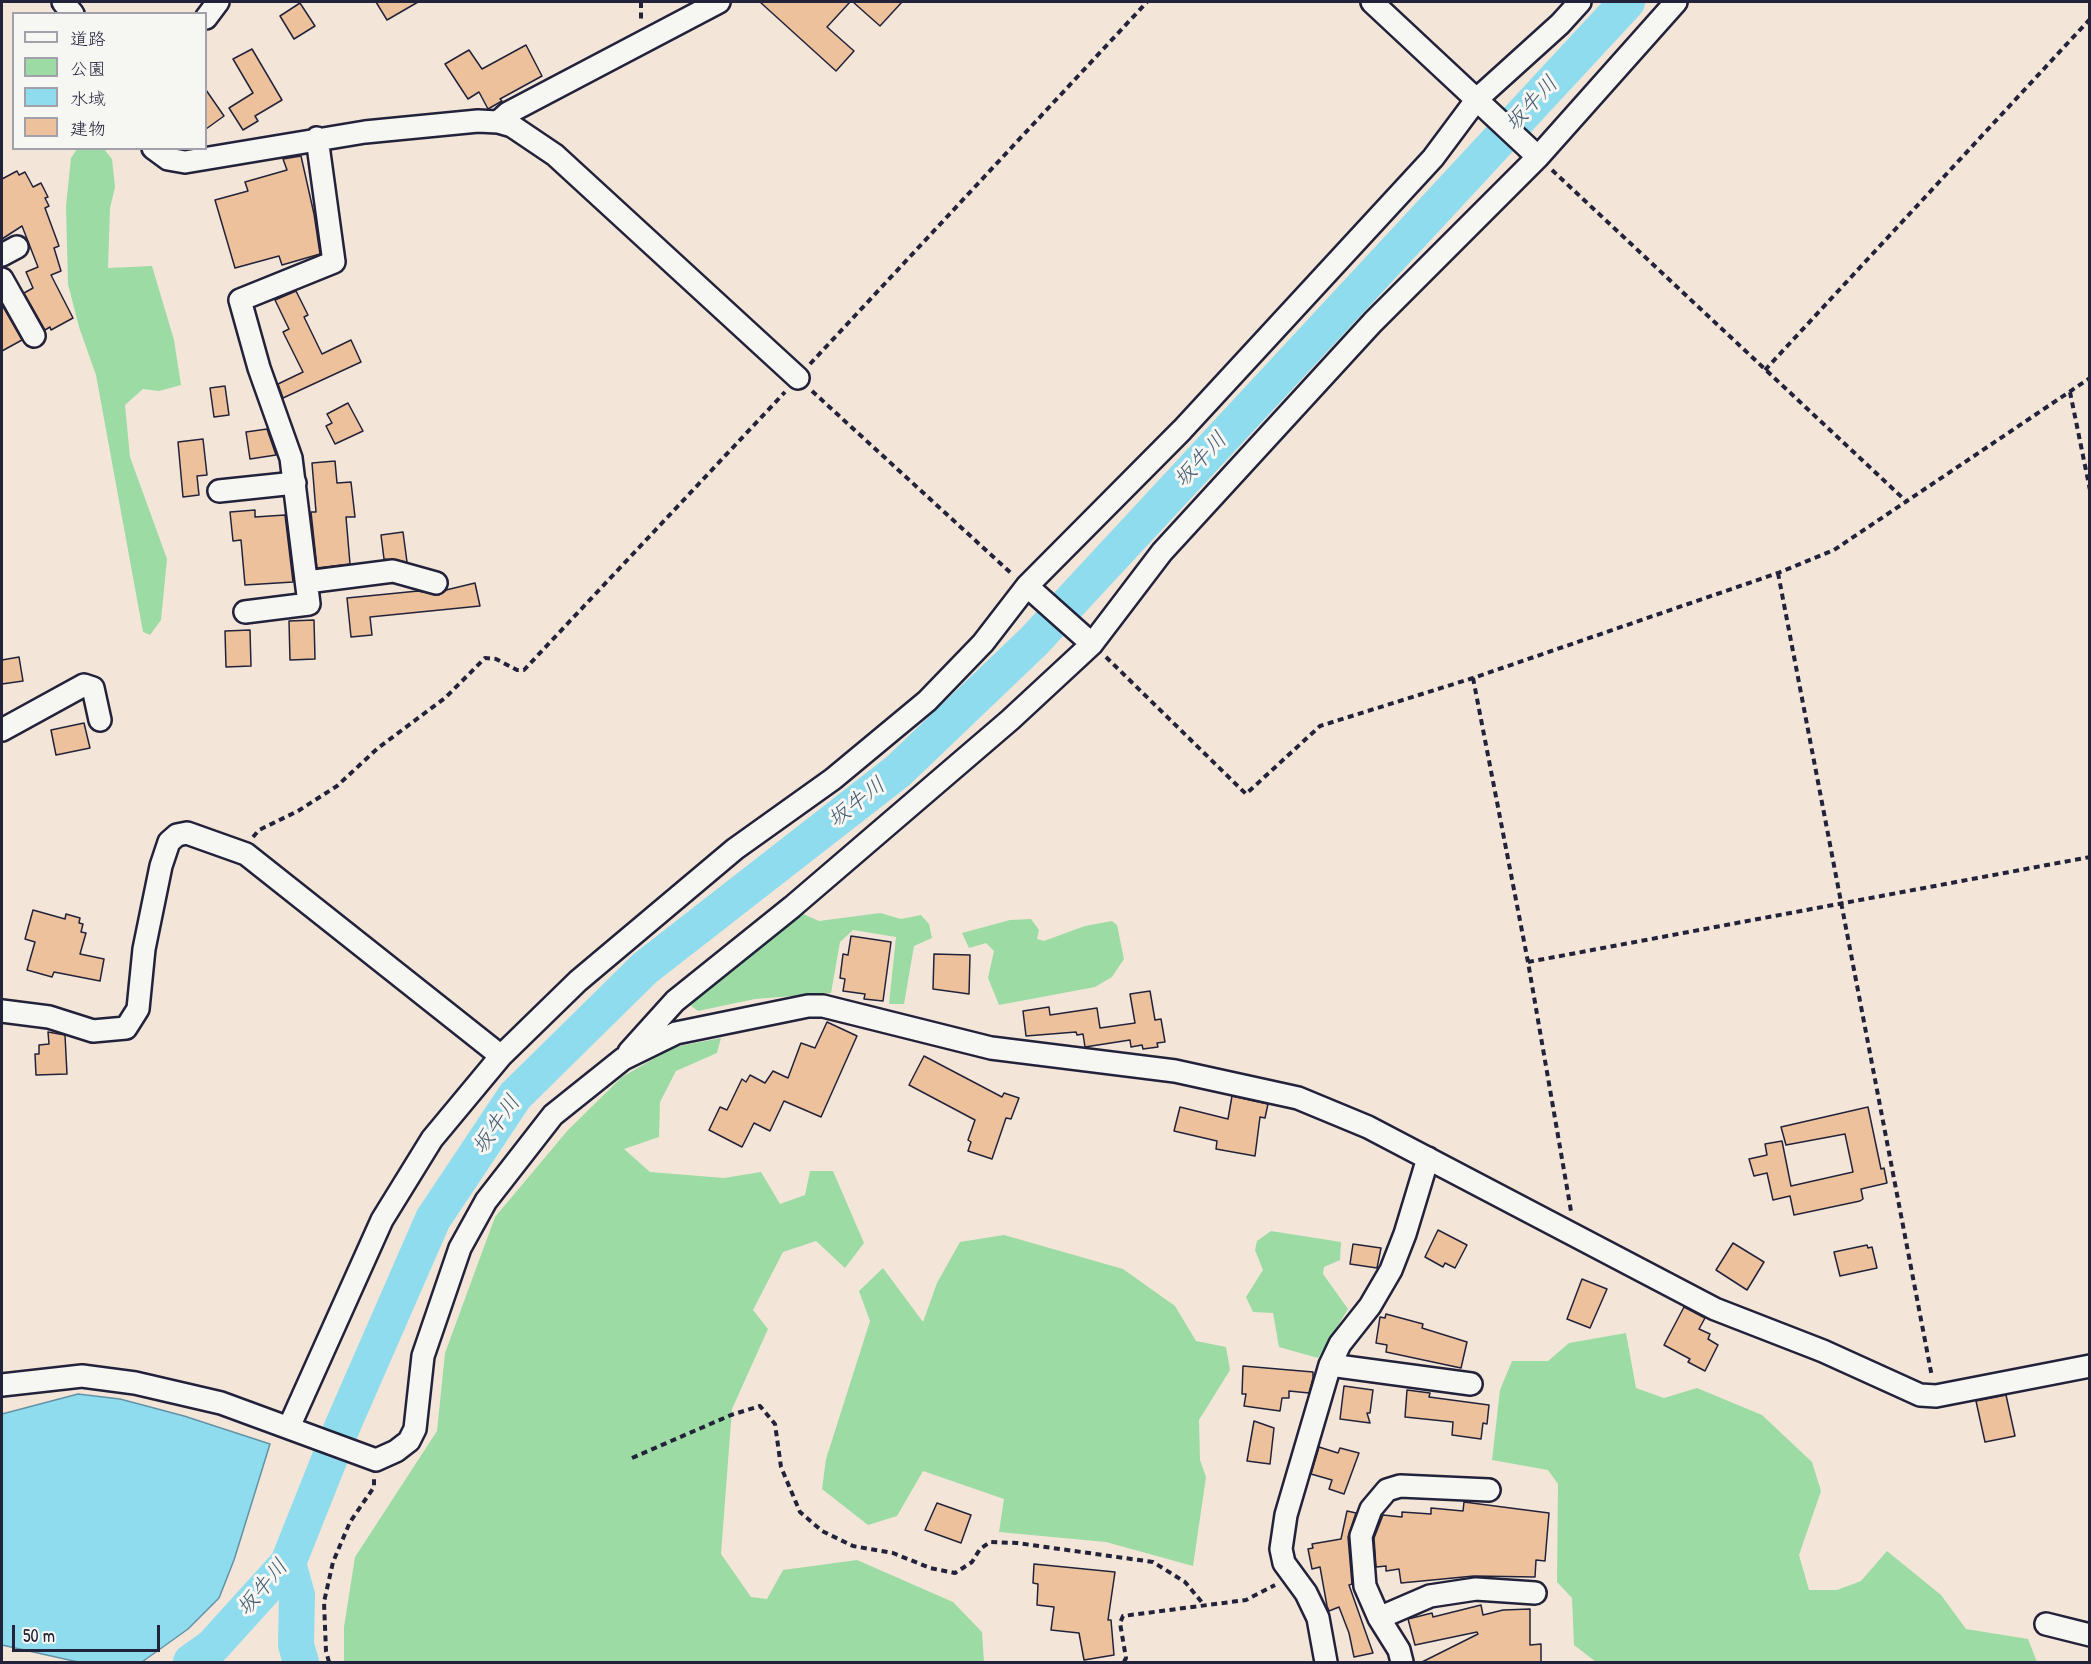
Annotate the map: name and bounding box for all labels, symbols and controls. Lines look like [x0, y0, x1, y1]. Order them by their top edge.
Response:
legend [12, 12, 207, 150]
text: 道路 [70, 26, 106, 51]
text: 公園 [70, 56, 106, 81]
water label: 坂牛川 [1500, 71, 1564, 137]
text: 水域 [70, 86, 106, 111]
text: 建物 [70, 116, 106, 141]
water label: 坂牛川 [1169, 427, 1233, 493]
water label: 坂牛川 [823, 772, 891, 834]
water label: 坂牛川 [467, 1090, 527, 1160]
water label: 坂牛川 [232, 1554, 294, 1622]
scale bar [15, 1613, 164, 1651]
text: 50 m [23, 1623, 55, 1648]

